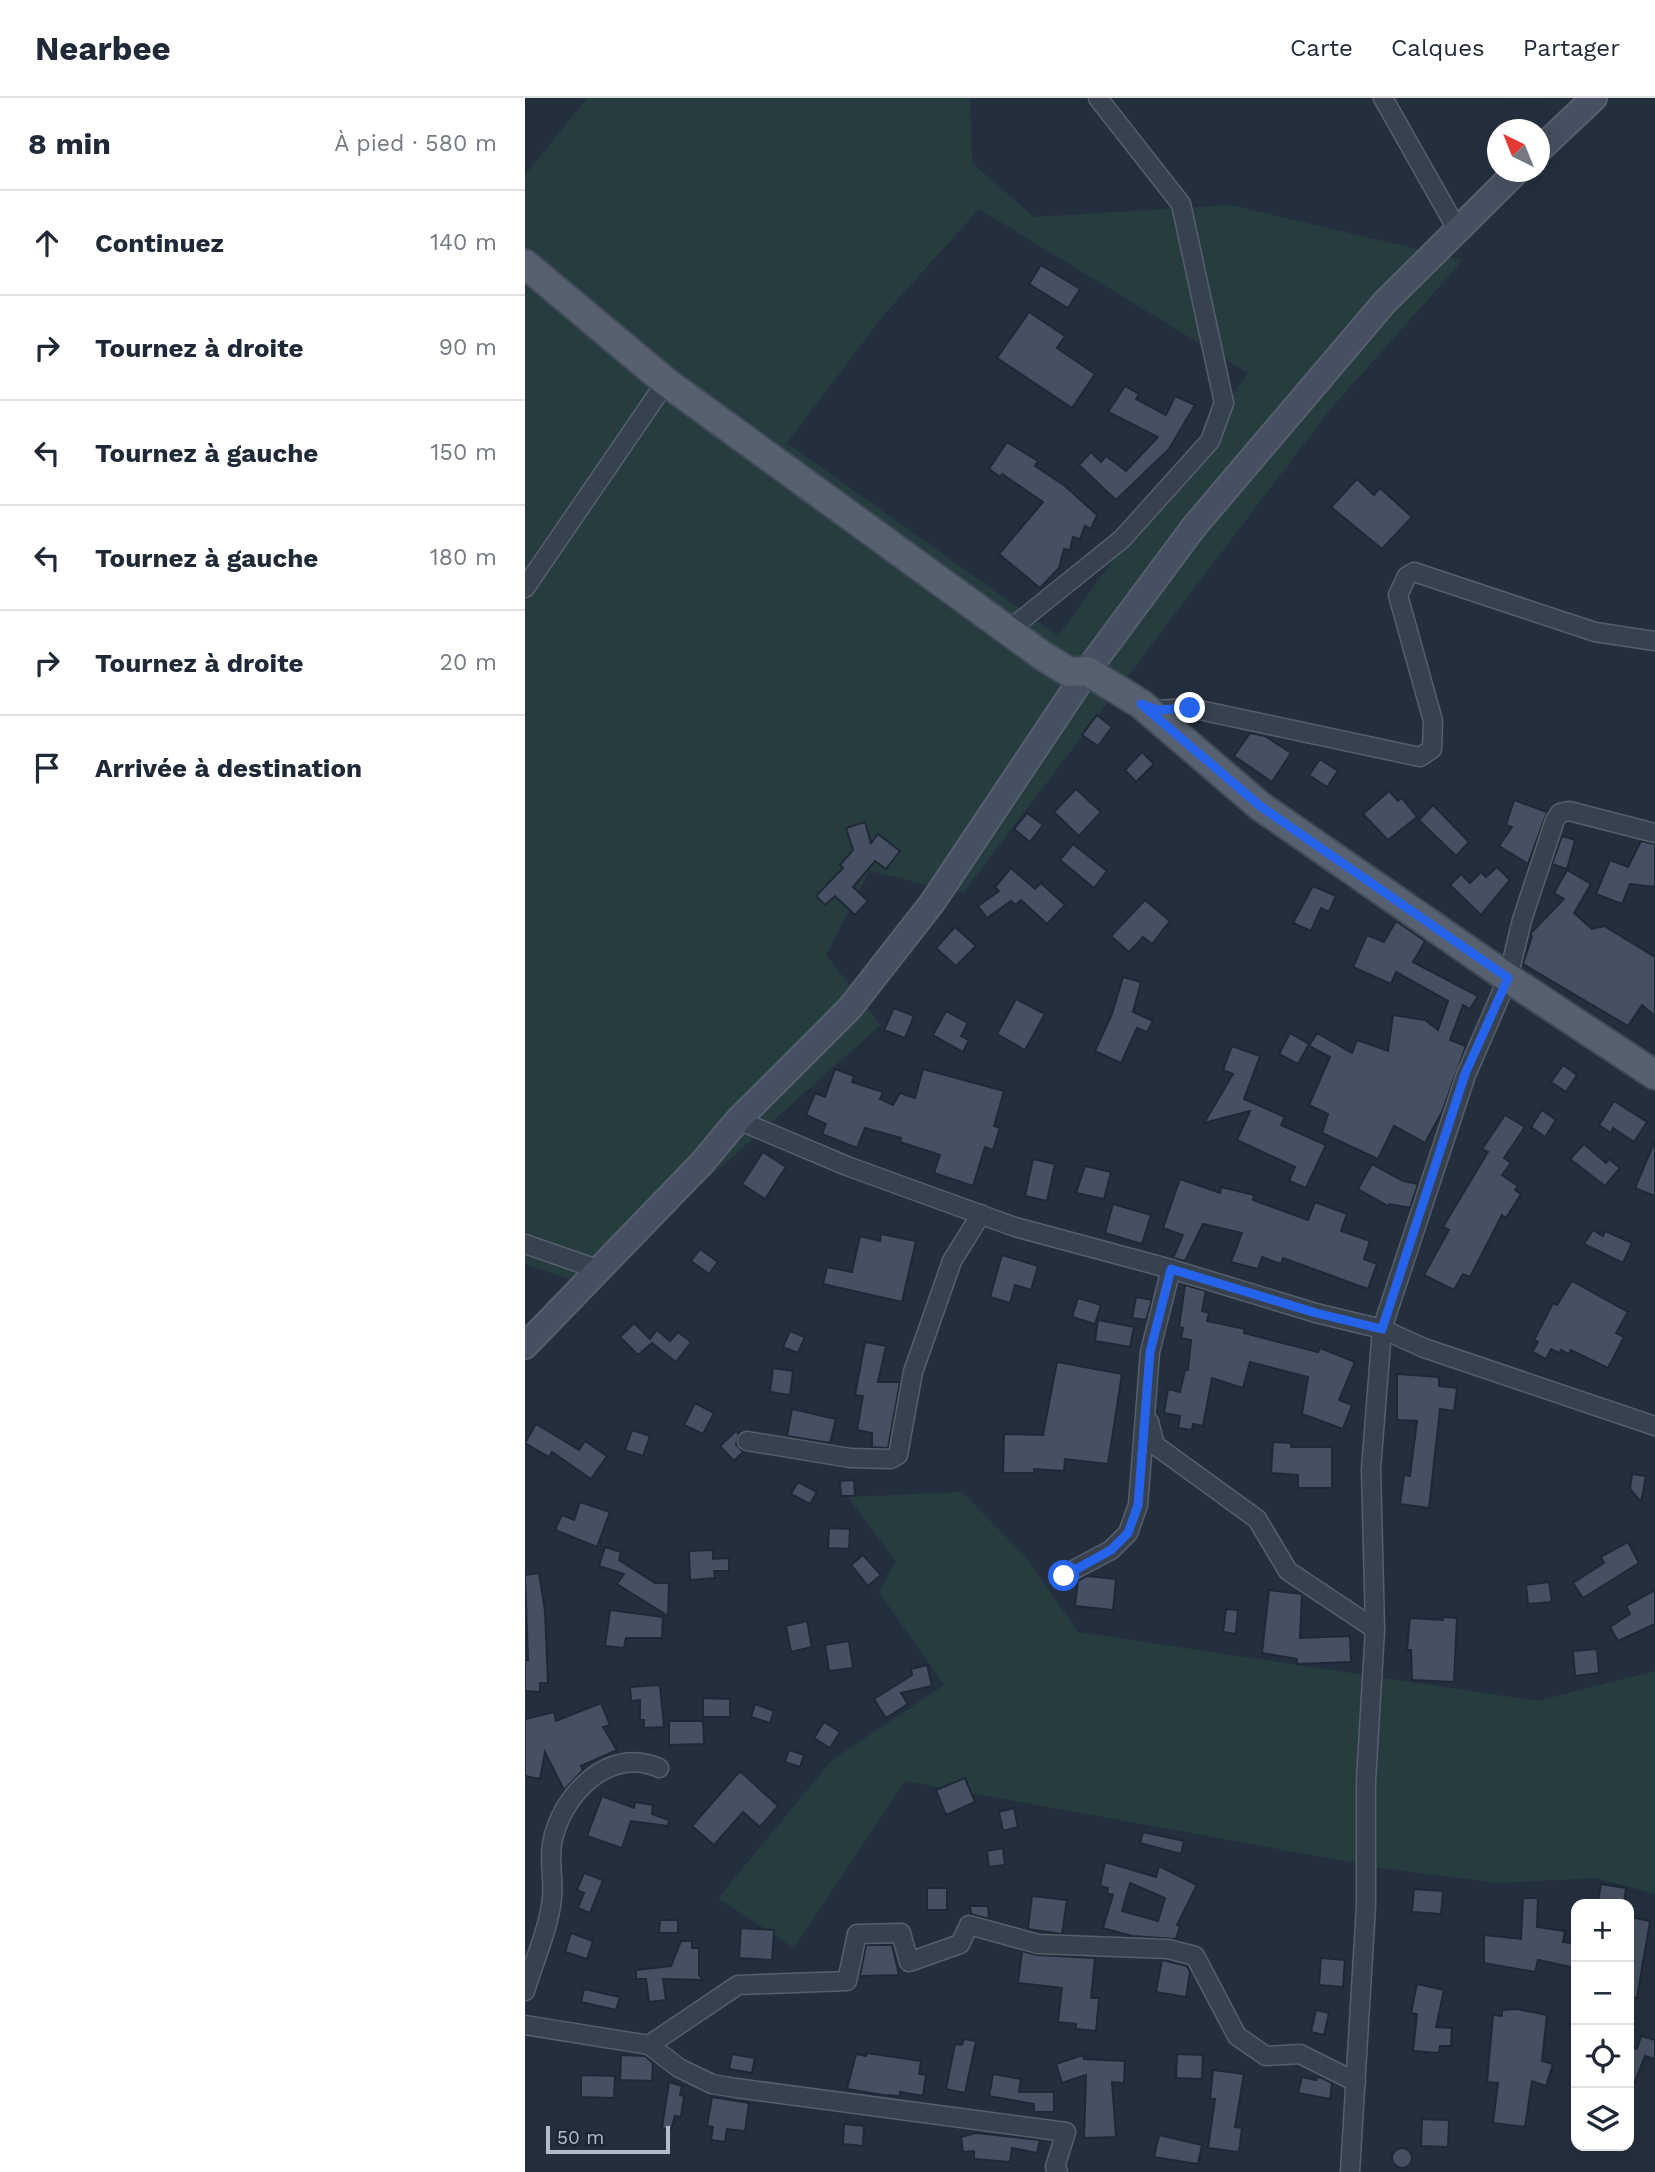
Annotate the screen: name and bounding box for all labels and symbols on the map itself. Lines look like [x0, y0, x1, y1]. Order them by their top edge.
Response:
north arrow [1487, 119, 1550, 182]
route end [1174, 692, 1205, 723]
route start [1048, 1560, 1079, 1591]
scale bar [546, 2123, 670, 2155]

